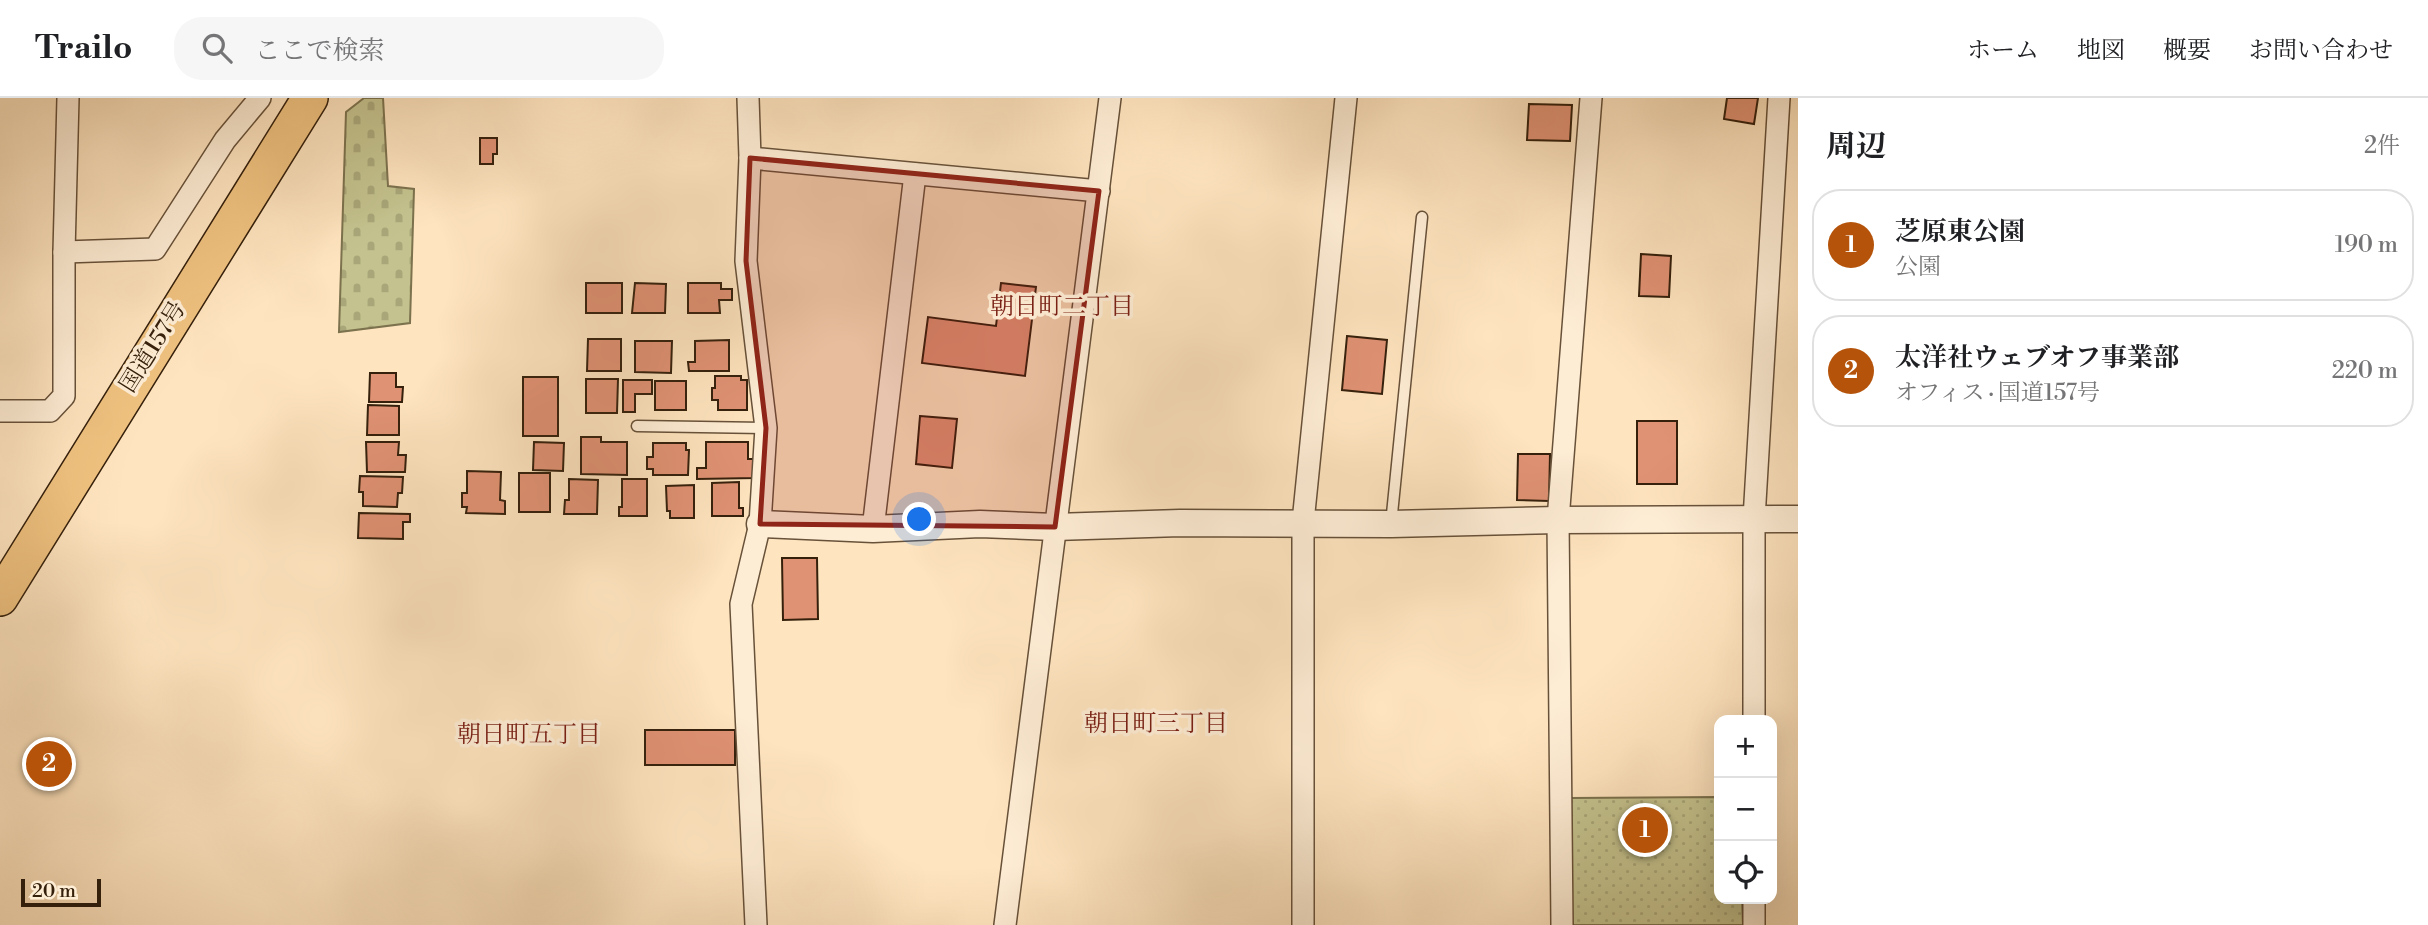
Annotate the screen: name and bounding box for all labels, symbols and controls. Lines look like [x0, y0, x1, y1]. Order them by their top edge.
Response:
search box [174, 17, 664, 80]
text: Trailo [35, 28, 132, 69]
icon: search [198, 29, 236, 67]
text: ここで検索 [254, 35, 384, 67]
text: ホーム [1967, 36, 2039, 66]
text: 地図 [2077, 36, 2125, 66]
text: 概要 [2163, 36, 2211, 66]
text: お問い合わせ [2249, 36, 2393, 66]
text: 周辺 [1826, 128, 1886, 166]
text: 2件 [2364, 132, 2400, 160]
text: 芝原東公園 [1895, 216, 2025, 248]
text: 1 [1845, 231, 1857, 259]
text: 190 m [2335, 231, 2398, 259]
text: 公園 [1895, 253, 1941, 281]
district label: 朝日町二丁目 [990, 292, 1134, 322]
street label: 国道157号 [114, 296, 192, 398]
text: 太洋社ウェブオフ事業部 [1895, 342, 2179, 374]
text: 2 [1844, 357, 1858, 385]
text: 220 m [2332, 357, 2398, 385]
text: オフィス · 国道157号 [1895, 379, 2100, 407]
your location [902, 502, 936, 536]
district label: 朝日町三丁目 [1084, 709, 1228, 739]
map controls [1714, 715, 1777, 904]
button: + [1714, 715, 1777, 778]
district label: 朝日町五丁目 [457, 720, 601, 750]
pin: 2 [26, 738, 72, 790]
button: − [1714, 778, 1777, 841]
pin: 1 [1622, 804, 1668, 856]
button: locate [1714, 841, 1777, 904]
scale bar [21, 876, 102, 908]
text: 20 m [32, 879, 76, 903]

